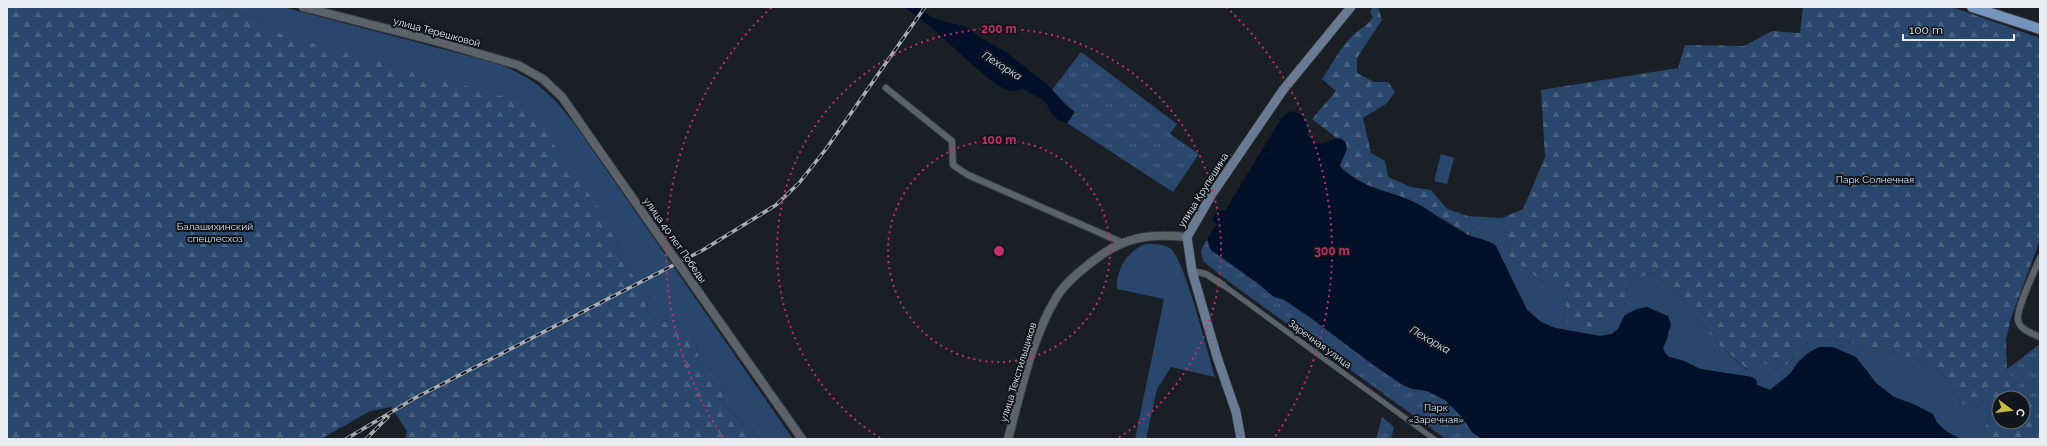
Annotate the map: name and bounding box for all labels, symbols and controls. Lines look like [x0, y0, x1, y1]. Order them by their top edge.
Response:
street label: улица Терешковой [392, 15, 482, 49]
scale bar [1903, 16, 2014, 42]
text: 200 m [981, 22, 1017, 36]
text: 100 m [1909, 23, 1943, 37]
water label: Пехорка [980, 49, 1025, 83]
text: 100 m [982, 133, 1016, 147]
street label: улица Крупешина [1176, 151, 1230, 229]
park label: Парк Солнечная [1836, 174, 1914, 185]
street label: улица 40 лет Победы [641, 195, 709, 285]
park label: Балашихинский спецлесхоз [177, 221, 253, 244]
centre of rings [992, 244, 1006, 258]
text: 300 m [1314, 244, 1350, 258]
street label: Заречная улица [1286, 317, 1354, 371]
street label: улица Текстильщиков [998, 321, 1038, 423]
water label: Пехорка [1408, 323, 1453, 357]
north arrow [1991, 390, 2031, 430]
park label: Парк «Заречная» [1408, 402, 1464, 425]
text: С [2013, 407, 2027, 418]

